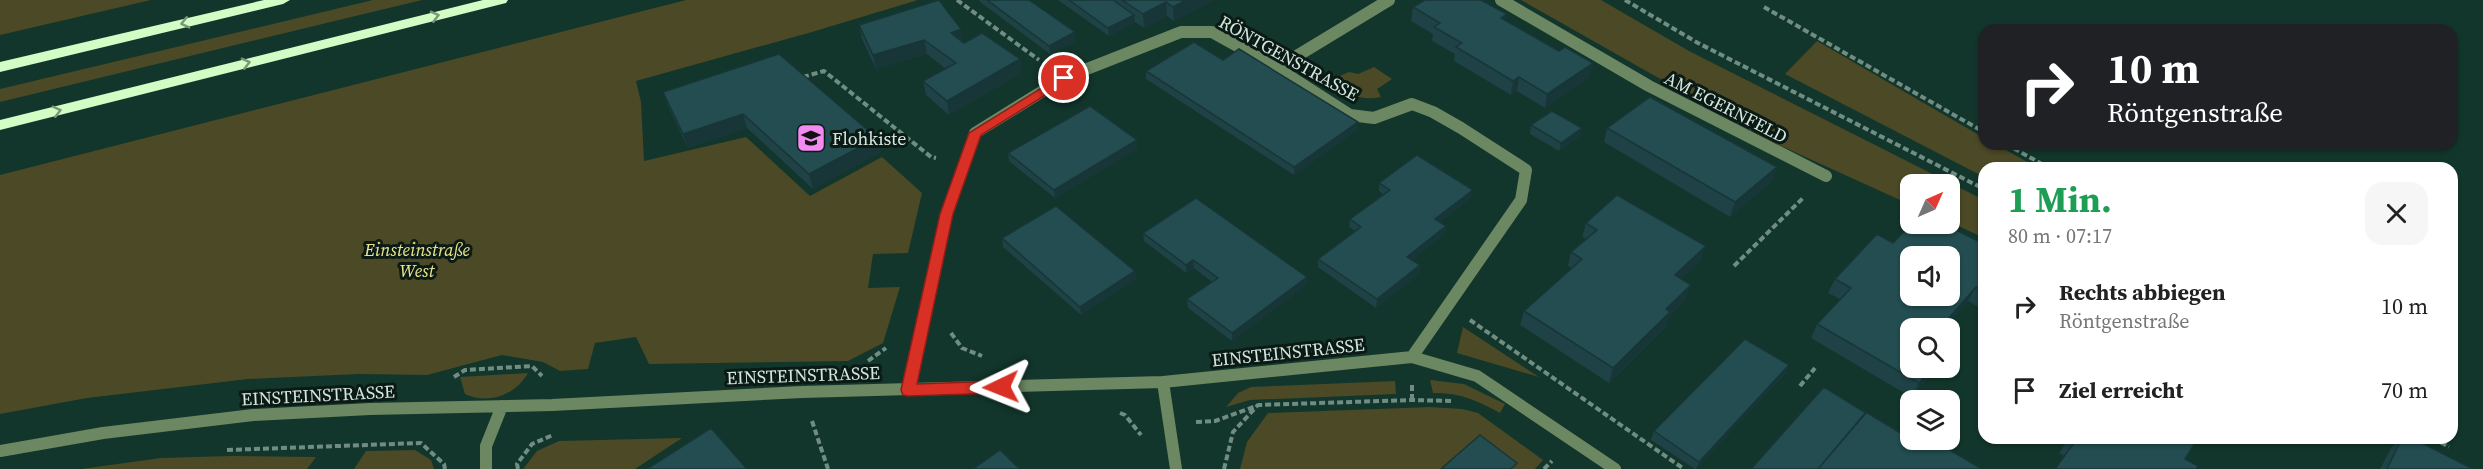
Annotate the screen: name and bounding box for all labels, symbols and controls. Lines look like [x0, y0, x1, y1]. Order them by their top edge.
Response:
street label: RÖNTGENSTRASSE [1215, 9, 1364, 107]
one-way arrow [430, 11, 440, 24]
one-way arrow [181, 16, 191, 29]
text: 10 m [2107, 39, 2200, 97]
icon: right [2008, 48, 2086, 126]
pin [1038, 52, 1089, 103]
one-way arrow [241, 58, 251, 71]
icon: arrive [1047, 61, 1080, 94]
street label: AM EGERNFELD [1660, 65, 1792, 149]
text: Röntgenstraße [2107, 94, 2283, 131]
one-way arrow [52, 105, 62, 118]
school or university icon: Flohkiste [795, 122, 827, 154]
place label: Flohkiste [832, 126, 906, 151]
north arrow [1900, 174, 1960, 234]
map controls [1900, 174, 1960, 450]
text: 1 Min. [2008, 175, 2112, 224]
button: close [2365, 182, 2428, 245]
text: 80 m · 07:17 [2008, 222, 2112, 250]
park label: Einsteinstraße West [363, 237, 470, 283]
button: sound [1900, 246, 1960, 306]
text: Rechts abbiegen [2059, 277, 2226, 307]
icon: right [2008, 290, 2041, 323]
text: 10 m [2381, 291, 2428, 321]
text: Röntgenstraße [2059, 307, 2189, 335]
button: search [1900, 318, 1960, 378]
street label: EINSTEINSTRASSE [1210, 332, 1366, 372]
position arrow [969, 355, 1033, 419]
street label: EINSTEINSTRASSE [726, 360, 880, 390]
icon: arrive [2008, 374, 2041, 407]
text: Ziel erreicht [2059, 375, 2183, 405]
text: 70 m [2381, 375, 2428, 405]
street label: EINSTEINSTRASSE [241, 378, 396, 412]
button: layers [1900, 390, 1960, 450]

